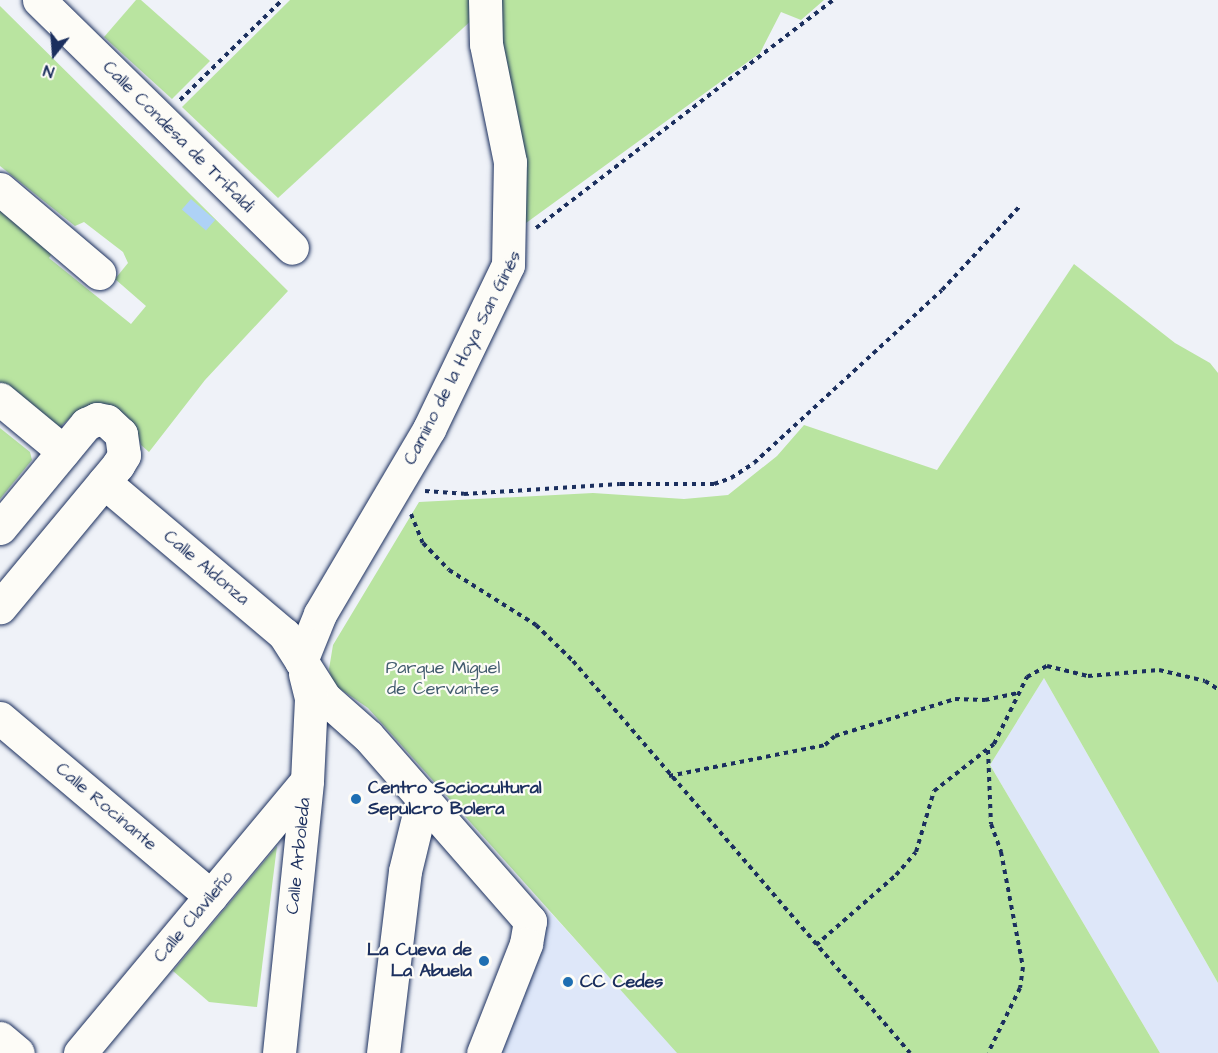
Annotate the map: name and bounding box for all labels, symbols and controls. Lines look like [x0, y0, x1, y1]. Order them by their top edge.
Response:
north arrow [24, 24, 84, 84]
street label: Calle Condesa de Trifaldi [98, 57, 258, 217]
text: N [41, 59, 57, 83]
street label: Camino de la Hoya San Ginés [399, 247, 527, 469]
street label: Calle Aldonza [159, 526, 253, 610]
park label: Parque Miguel de Cervantes [386, 658, 500, 700]
street label: Calle Rocinante [51, 758, 161, 856]
place label: Centro Sociocultural Sepulcro Bolera [368, 778, 542, 820]
marker: Centro Sociocultural Sepulcro Bolera [349, 792, 363, 806]
street label: Calle Arboleda [282, 797, 316, 915]
street label: Calle Clavileño [149, 867, 239, 967]
place label: La Cueva de La Abuela [367, 940, 472, 982]
marker: La Cueva de La Abuela [477, 954, 491, 968]
place label: CC Cedes [580, 971, 663, 993]
marker: CC Cedes [561, 975, 575, 989]

